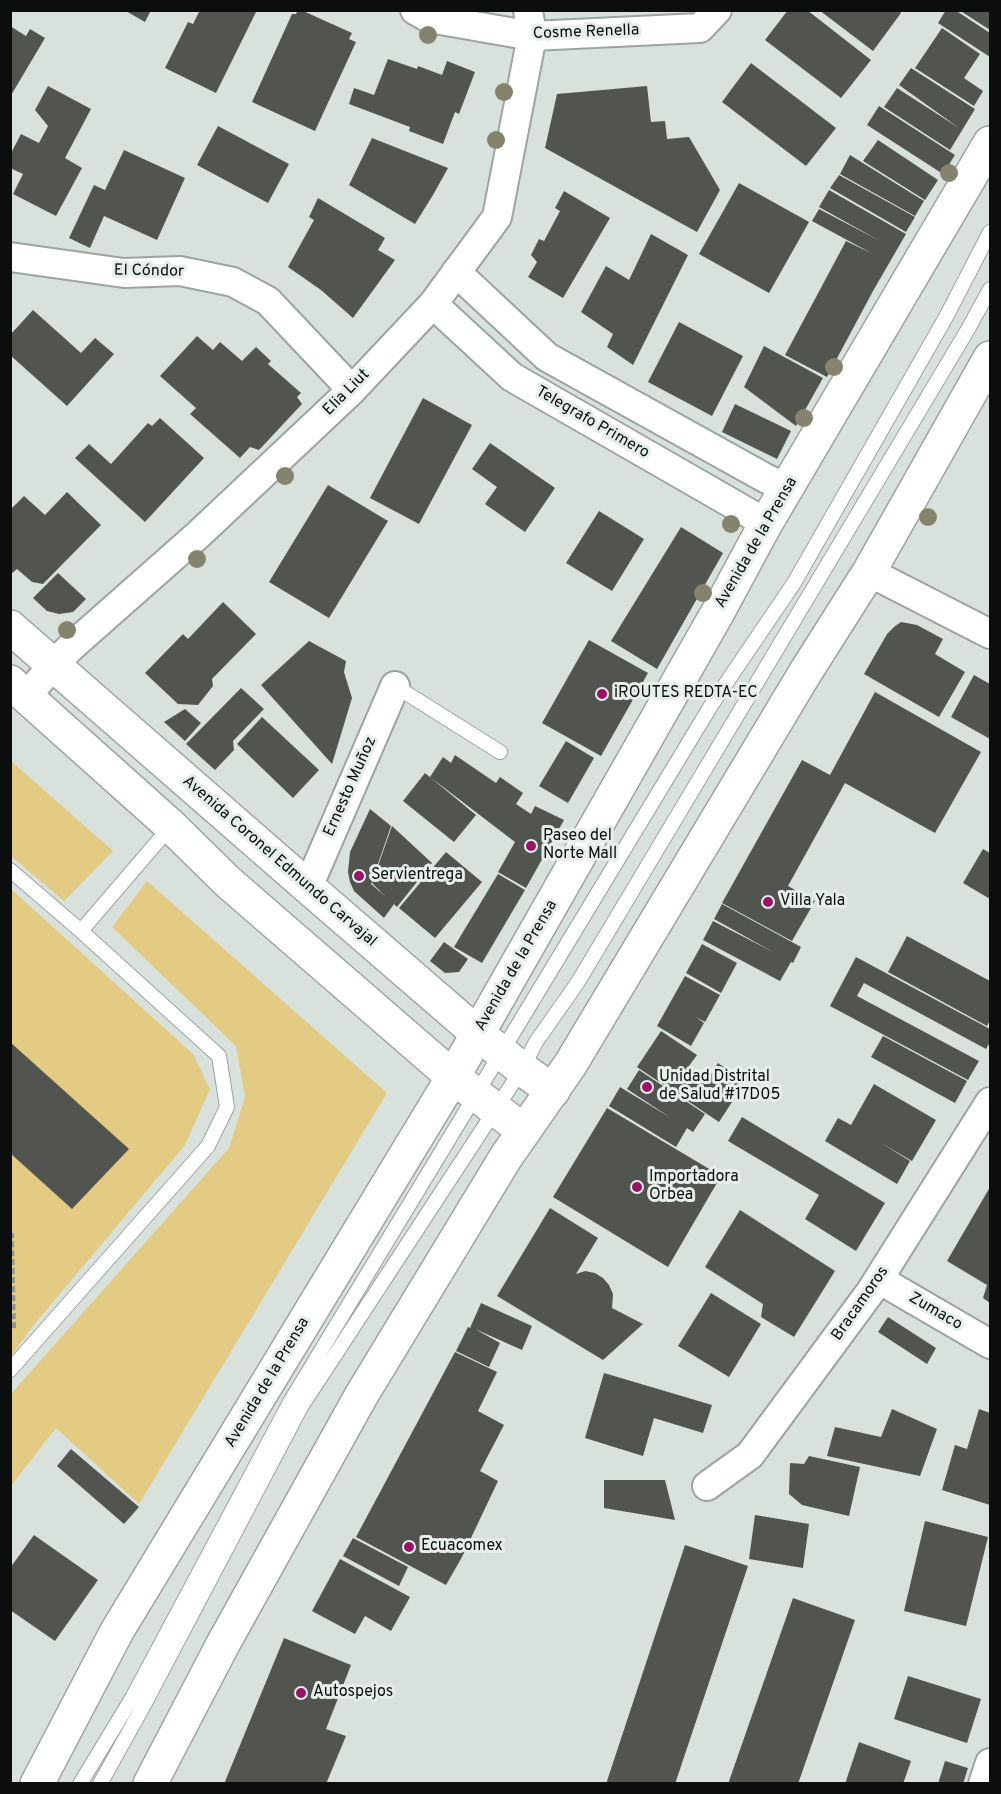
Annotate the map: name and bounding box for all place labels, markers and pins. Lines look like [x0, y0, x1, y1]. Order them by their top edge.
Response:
place label: iROUTES REDTA-EC [614, 684, 758, 704]
marker: iROUTES REDTA-EC [595, 687, 609, 701]
place label: Paseo del Norte Mall [543, 827, 617, 865]
marker: Paseo del Norte Mall [524, 839, 538, 853]
place label: Servientrega [371, 866, 463, 886]
marker: Servientrega [352, 869, 366, 883]
place label: Villa Yala [780, 892, 845, 912]
marker: Villa Yala [761, 895, 775, 909]
place label: Unidad Distrital de Salud #17D05 [659, 1068, 780, 1106]
marker: Unidad Distrital de Salud #17D05 [640, 1080, 654, 1094]
place label: Importadora Orbea [649, 1168, 739, 1206]
marker: Importadora Orbea [630, 1180, 644, 1194]
place label: Ecuacomex [421, 1537, 503, 1557]
marker: Ecuacomex [402, 1540, 416, 1554]
place label: Autospejos [313, 1683, 393, 1703]
marker: Autospejos [294, 1686, 308, 1700]

